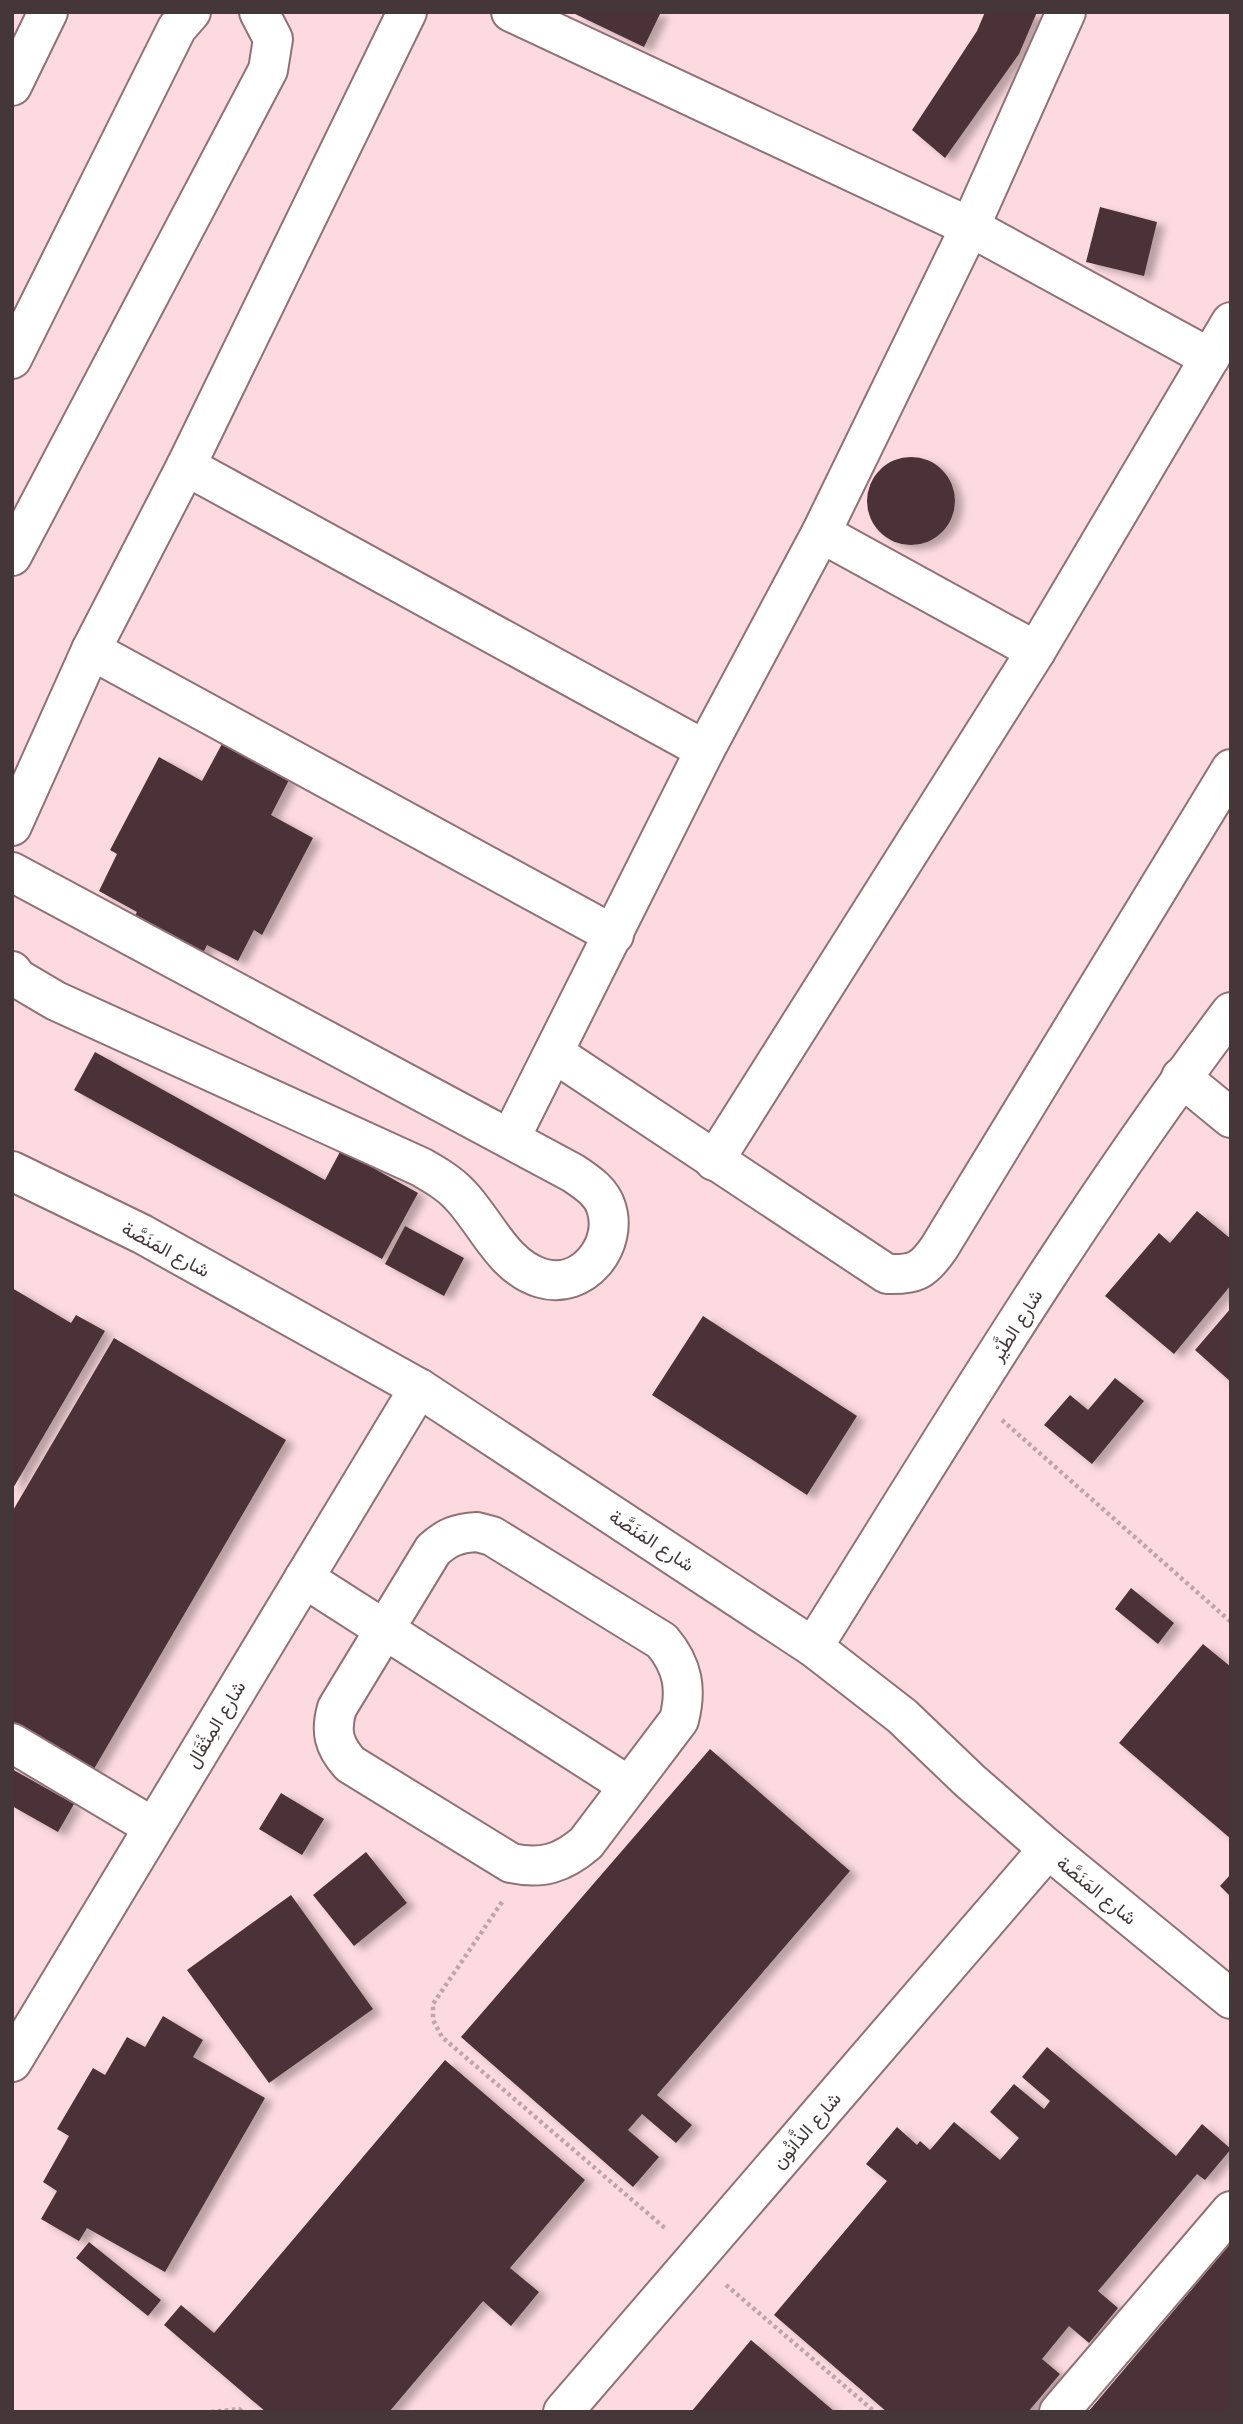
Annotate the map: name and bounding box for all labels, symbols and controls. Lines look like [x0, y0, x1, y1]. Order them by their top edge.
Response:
street label: شارع المَنَصَّة [117, 1214, 215, 1283]
street label: شارع الطَّيْر [982, 1283, 1048, 1367]
street label: شارع المَنَصَّة [605, 1502, 700, 1577]
street label: شارع المِثْقَال [178, 1675, 251, 1773]
street label: شارع المَنَصَّة [1051, 1849, 1143, 1930]
street label: شارع الذَّانُون [765, 2085, 847, 2174]

